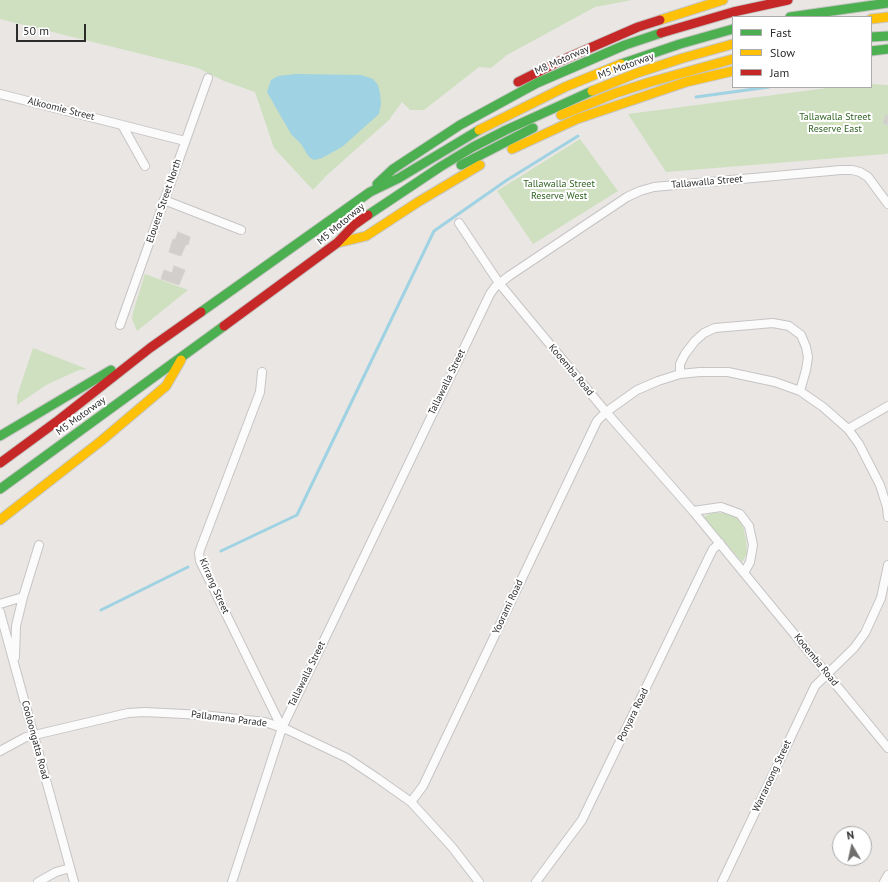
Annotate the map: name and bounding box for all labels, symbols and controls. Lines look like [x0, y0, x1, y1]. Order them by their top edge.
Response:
scale bar [18, 16, 88, 42]
legend [732, 16, 872, 88]
text: 50 m [23, 23, 49, 38]
text: Fast [770, 25, 791, 40]
street label: M8 Motorway [533, 43, 591, 77]
text: Slow [770, 45, 795, 60]
street label: M5 Motorway [597, 50, 655, 82]
text: Jam [770, 65, 789, 80]
street label: Alkoomie Street [26, 95, 96, 123]
park label: Tallawalla Street Reserve East [799, 111, 871, 134]
street label: Elouera Street North [144, 157, 184, 245]
street label: Tallawalla Street [671, 173, 743, 191]
park label: Tallawalla Street Reserve West [523, 178, 595, 202]
street label: M5 Motorway [315, 201, 367, 247]
street label: Kooemba Road [546, 342, 596, 398]
street label: Tallawalla Street [426, 347, 468, 417]
street label: M5 Motorway [54, 394, 108, 438]
street label: Kirrang Street [196, 556, 232, 616]
street label: Yoorami Road [490, 578, 526, 636]
street label: Kooemba Road [791, 631, 841, 689]
street label: Tallawalla Street [286, 639, 328, 709]
street label: Ponyara Road [615, 686, 651, 744]
street label: Cooloongatta Road [19, 699, 51, 781]
street label: Pallamana Parade [190, 708, 268, 730]
street label: Warraroong Street [750, 738, 794, 814]
north arrow [832, 826, 872, 866]
text: N [846, 828, 855, 843]

